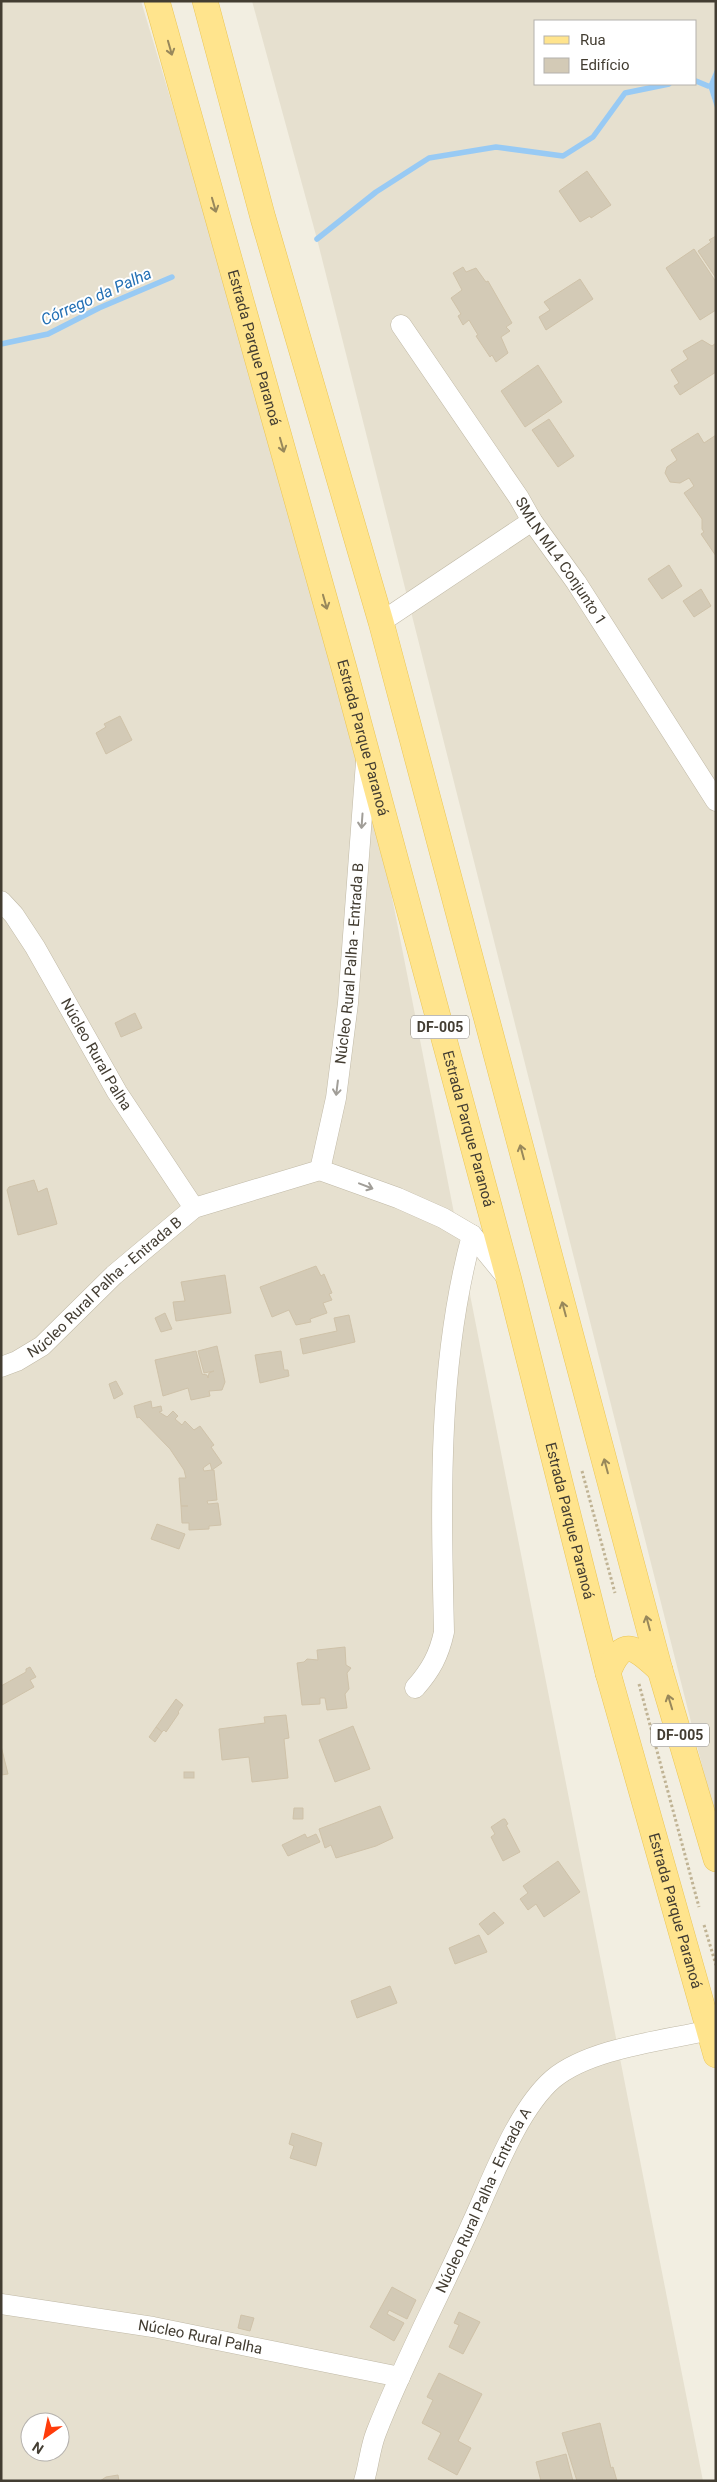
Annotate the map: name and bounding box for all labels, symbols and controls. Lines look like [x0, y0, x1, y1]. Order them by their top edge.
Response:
legend [534, 20, 697, 85]
text: Rua [580, 31, 606, 49]
one-way arrow [166, 40, 176, 56]
text: Edifício [580, 56, 629, 74]
one-way arrow [210, 196, 219, 212]
water label: Córrego da Palha [38, 264, 154, 329]
street label: Estrada Parque Paranoá [224, 268, 285, 428]
one-way arrow [277, 437, 287, 453]
street label: SMLN ML4 Conjunto 1 [511, 494, 610, 628]
one-way arrow [321, 593, 331, 609]
street label: Estrada Parque Paranoá [333, 658, 392, 818]
one-way arrow [357, 813, 366, 829]
street label: Núcleo Rural Palha - Entrada B [331, 862, 367, 1065]
street label: Núcleo Rural Palha [57, 995, 136, 1114]
road number: DF-005 [411, 1016, 469, 1038]
street label: Estrada Parque Paranoá [439, 1049, 498, 1209]
one-way arrow [332, 1079, 342, 1095]
one-way arrow [517, 1144, 526, 1160]
one-way arrow [358, 1182, 373, 1191]
street label: Núcleo Rural Palha - Entrada B [24, 1213, 186, 1362]
one-way arrow [559, 1301, 568, 1317]
street label: Estrada Parque Paranoá [541, 1441, 598, 1601]
one-way arrow [601, 1458, 610, 1474]
one-way arrow [642, 1615, 652, 1631]
one-way arrow [665, 1695, 674, 1711]
road number: DF-005 [651, 1724, 709, 1746]
street label: Estrada Parque Paranoá [645, 1831, 706, 1991]
street label: Núcleo Rural Palha - Entrada A [432, 2104, 535, 2296]
street label: Núcleo Rural Palha [137, 2316, 264, 2358]
north arrow [20, 2412, 70, 2462]
text: N [29, 2438, 46, 2457]

